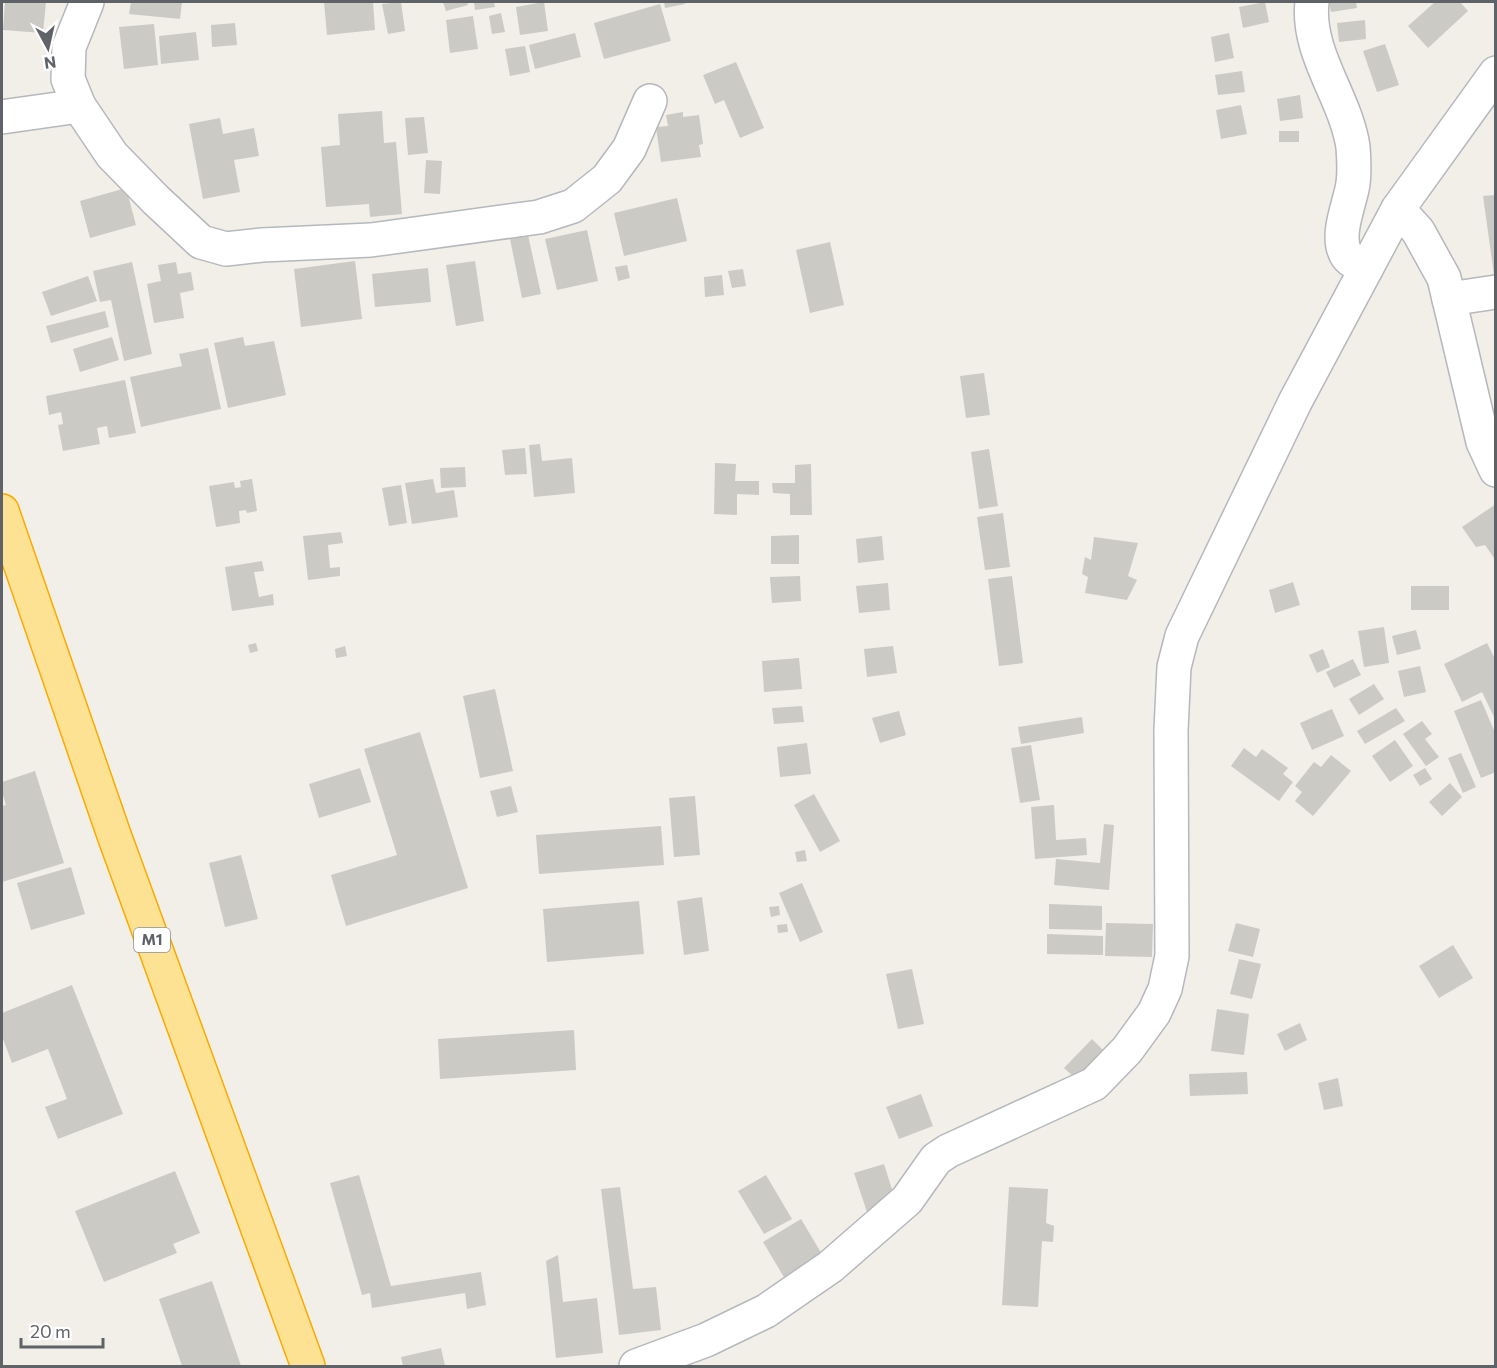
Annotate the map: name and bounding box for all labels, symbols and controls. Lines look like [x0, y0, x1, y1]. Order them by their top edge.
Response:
north arrow [18, 18, 78, 78]
text: N [43, 53, 57, 74]
road number: M1 [134, 928, 170, 952]
scale bar [21, 1311, 104, 1349]
text: 20 m [30, 1320, 71, 1342]

